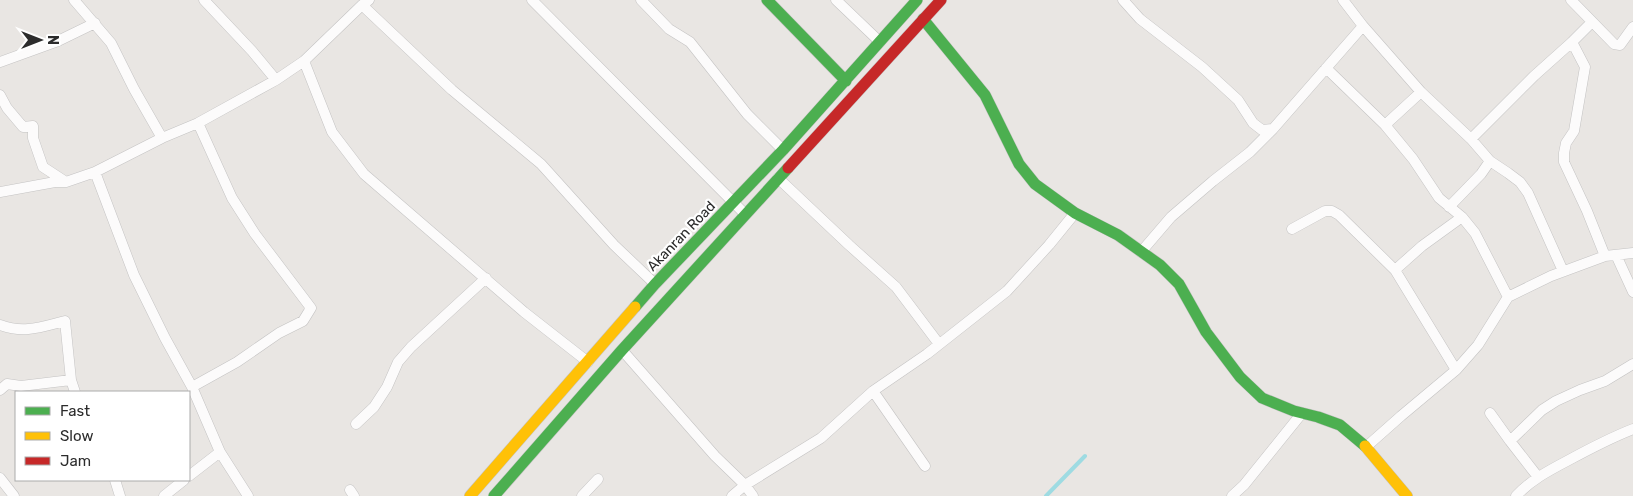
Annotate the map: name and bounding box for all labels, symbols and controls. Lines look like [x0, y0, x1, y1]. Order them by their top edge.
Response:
north arrow [15, 15, 65, 65]
text: N [44, 35, 61, 45]
street label: Akanran Road [644, 198, 719, 275]
legend [15, 391, 190, 481]
text: Fast [60, 402, 90, 420]
text: Slow [60, 427, 93, 445]
text: Jam [60, 452, 91, 470]

